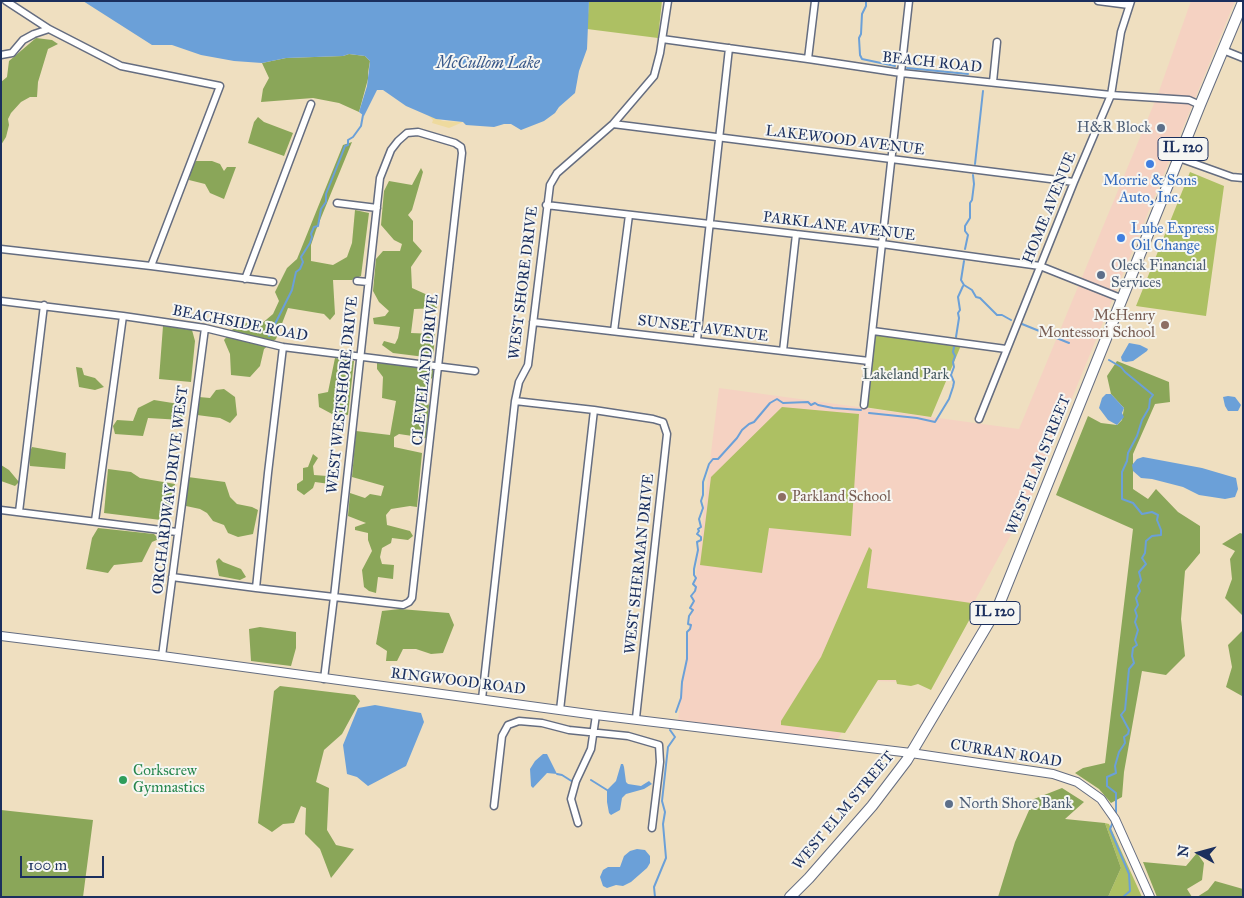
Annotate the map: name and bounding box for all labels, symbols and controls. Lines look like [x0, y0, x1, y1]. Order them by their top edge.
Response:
street label: BEACH ROAD [881, 49, 983, 77]
water label: McCullom Lake [436, 54, 540, 74]
place label: H&R Block [1077, 119, 1151, 137]
street label: LAKEWOOD AVENUE [764, 122, 926, 160]
marker: H&R Block [1155, 122, 1167, 134]
road number: IL 120 [1158, 138, 1208, 160]
street label: HOME AVENUE [1019, 149, 1081, 267]
marker: Morrie & Sons Auto, Inc. [1144, 158, 1156, 170]
place label: Morrie & Sons Auto, Inc. [1103, 172, 1197, 207]
street label: WEST SHORE DRIVE [506, 205, 542, 361]
street label: PARKLANE AVENUE [762, 209, 916, 245]
place label: Lube Express Oil Change [1131, 220, 1214, 255]
marker: Lube Express Oil Change [1115, 232, 1127, 244]
place label: Oleck Financial Services [1111, 257, 1207, 292]
marker: Oleck Financial Services [1095, 269, 1107, 281]
street label: CLEVELAND DRIVE [409, 293, 443, 447]
street label: WEST WESTSHORE DRIVE [324, 296, 362, 494]
street label: BEACHSIDE ROAD [171, 302, 309, 346]
place label: McHenry Montessori School [1038, 307, 1155, 342]
street label: SUNSET AVENUE [637, 312, 769, 346]
marker: McHenry Montessori School [1159, 319, 1171, 331]
park label: Lakeland Park [863, 366, 949, 384]
street label: ORCHARDWAY DRIVE WEST [149, 385, 193, 595]
street label: WEST ELM STREET [1003, 393, 1075, 537]
street label: WEST SHERMAN DRIVE [622, 473, 658, 655]
place label: Parkland School [792, 488, 891, 506]
marker: Parkland School [776, 491, 788, 503]
road number: IL 120 [970, 602, 1020, 624]
street label: RINGWOOD ROAD [389, 665, 527, 699]
street label: CURRAN ROAD [949, 736, 1063, 772]
street label: WEST ELM STREET [789, 748, 899, 874]
place label: Corkscrew Gymnastics [133, 762, 205, 797]
marker: Corkscrew Gymnastics [117, 774, 129, 786]
place label: North Shore Bank [959, 795, 1072, 813]
marker: North Shore Bank [943, 798, 955, 810]
north arrow [1174, 828, 1224, 878]
text: N [1174, 844, 1193, 858]
scale bar [22, 846, 106, 878]
text: 100 m [28, 856, 67, 874]

